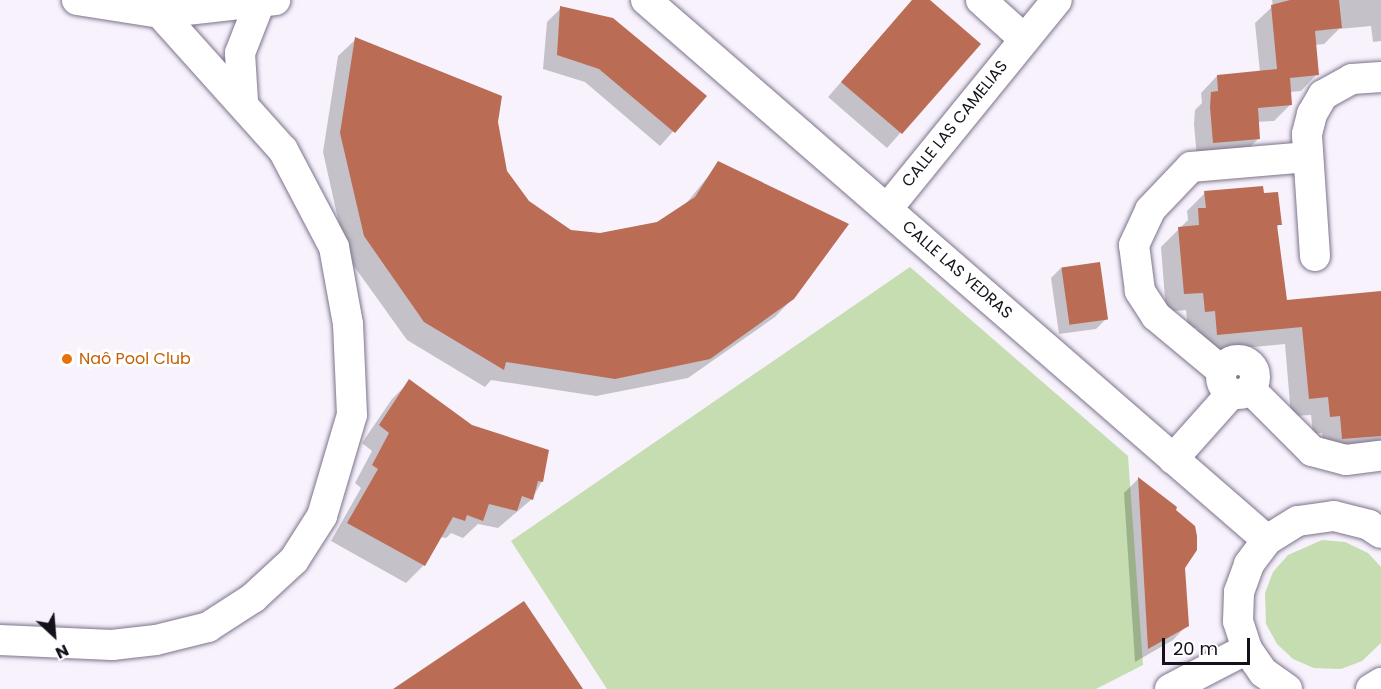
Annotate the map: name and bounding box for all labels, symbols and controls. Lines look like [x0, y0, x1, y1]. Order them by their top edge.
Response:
street label: CALLE LAS CAMELIAS [898, 57, 1012, 191]
street label: CALLE LAS YEDRAS [898, 217, 1016, 323]
place label: Naô Pool Club [79, 349, 191, 369]
marker: Naô Pool Club [60, 352, 74, 366]
north arrow [24, 605, 84, 665]
scale bar [1165, 626, 1254, 664]
text: 20 m [1173, 636, 1218, 661]
text: N [52, 639, 73, 665]

